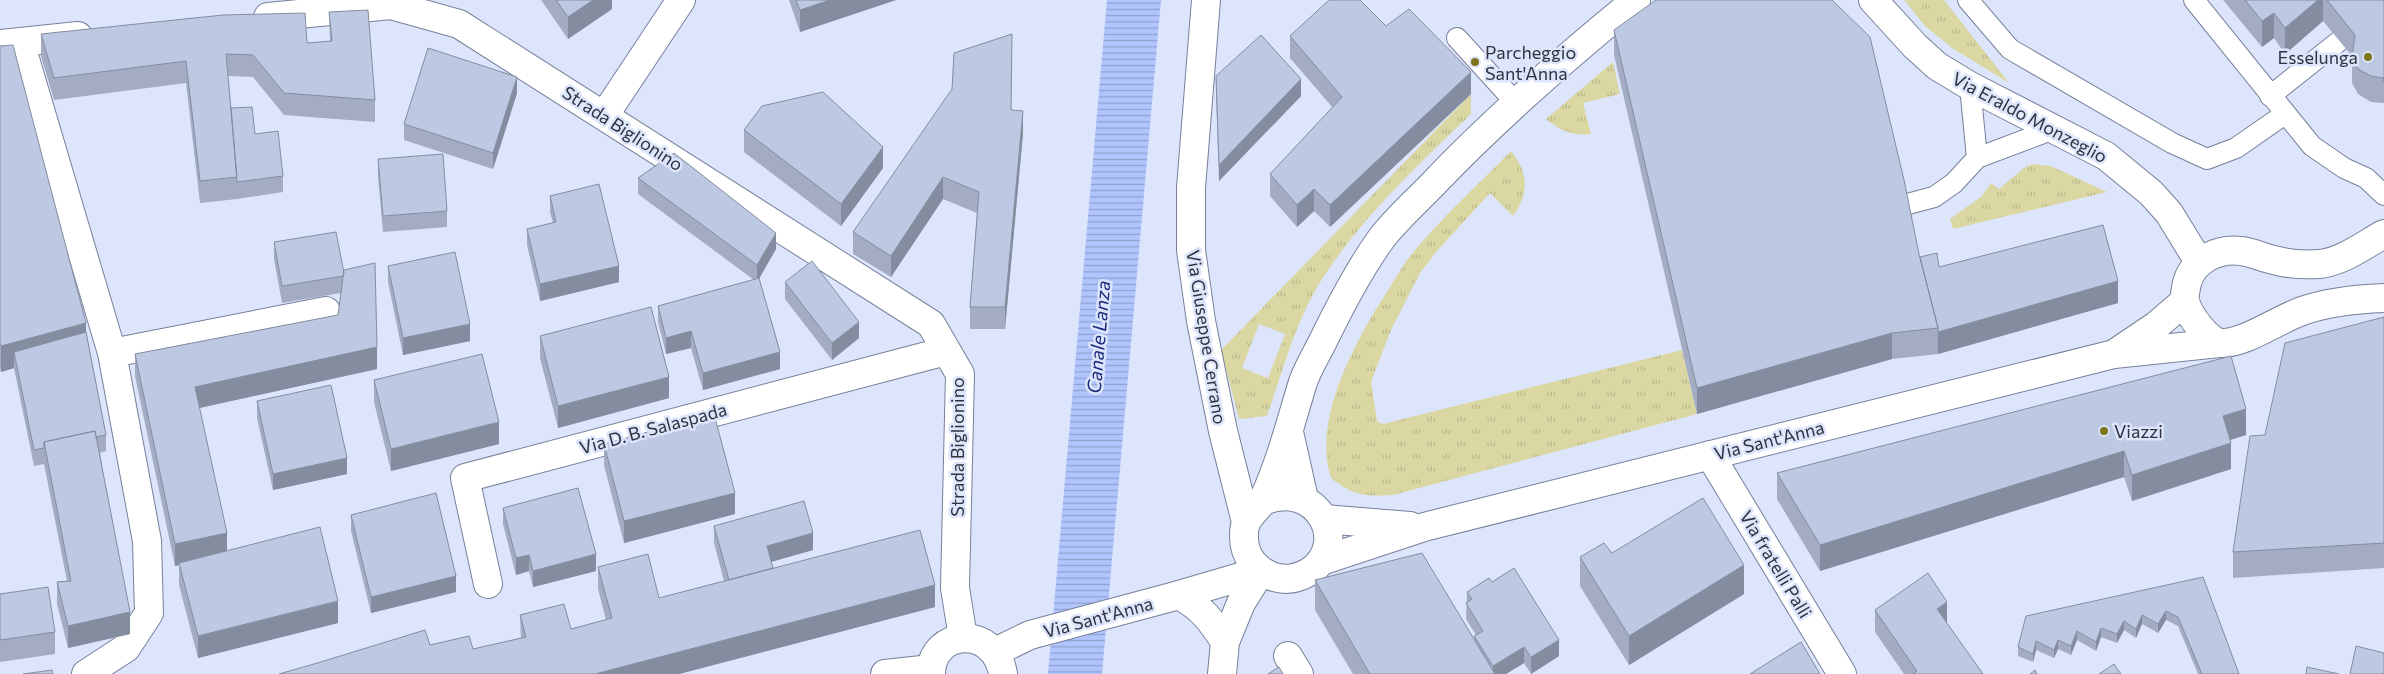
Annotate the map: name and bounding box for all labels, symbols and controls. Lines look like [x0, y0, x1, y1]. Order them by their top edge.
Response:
place label: Parcheggio Sant'Anna [1485, 41, 1576, 84]
place label: Esselunga [2278, 46, 2358, 68]
marker: Esselunga [2362, 51, 2374, 63]
marker: Parcheggio Sant'Anna [1469, 56, 1481, 68]
street label: Via Eraldo Monzeglio [1949, 67, 2111, 167]
street label: Strada Biglionino [559, 81, 687, 175]
street label: Via Giuseppe Cerrano [1182, 248, 1232, 426]
water label: Canale Lanza [1082, 279, 1114, 394]
street label: Strada Biglionino [946, 377, 968, 517]
street label: Via D. B. Salaspada [577, 398, 729, 458]
street label: Via Sant'Anna [1712, 416, 1826, 464]
place label: Viazzi [2114, 420, 2163, 442]
marker: Viazzi [2098, 425, 2110, 437]
street label: Via fratelli Palli [1735, 506, 1817, 622]
street label: Via Sant'Anna [1041, 592, 1155, 642]

